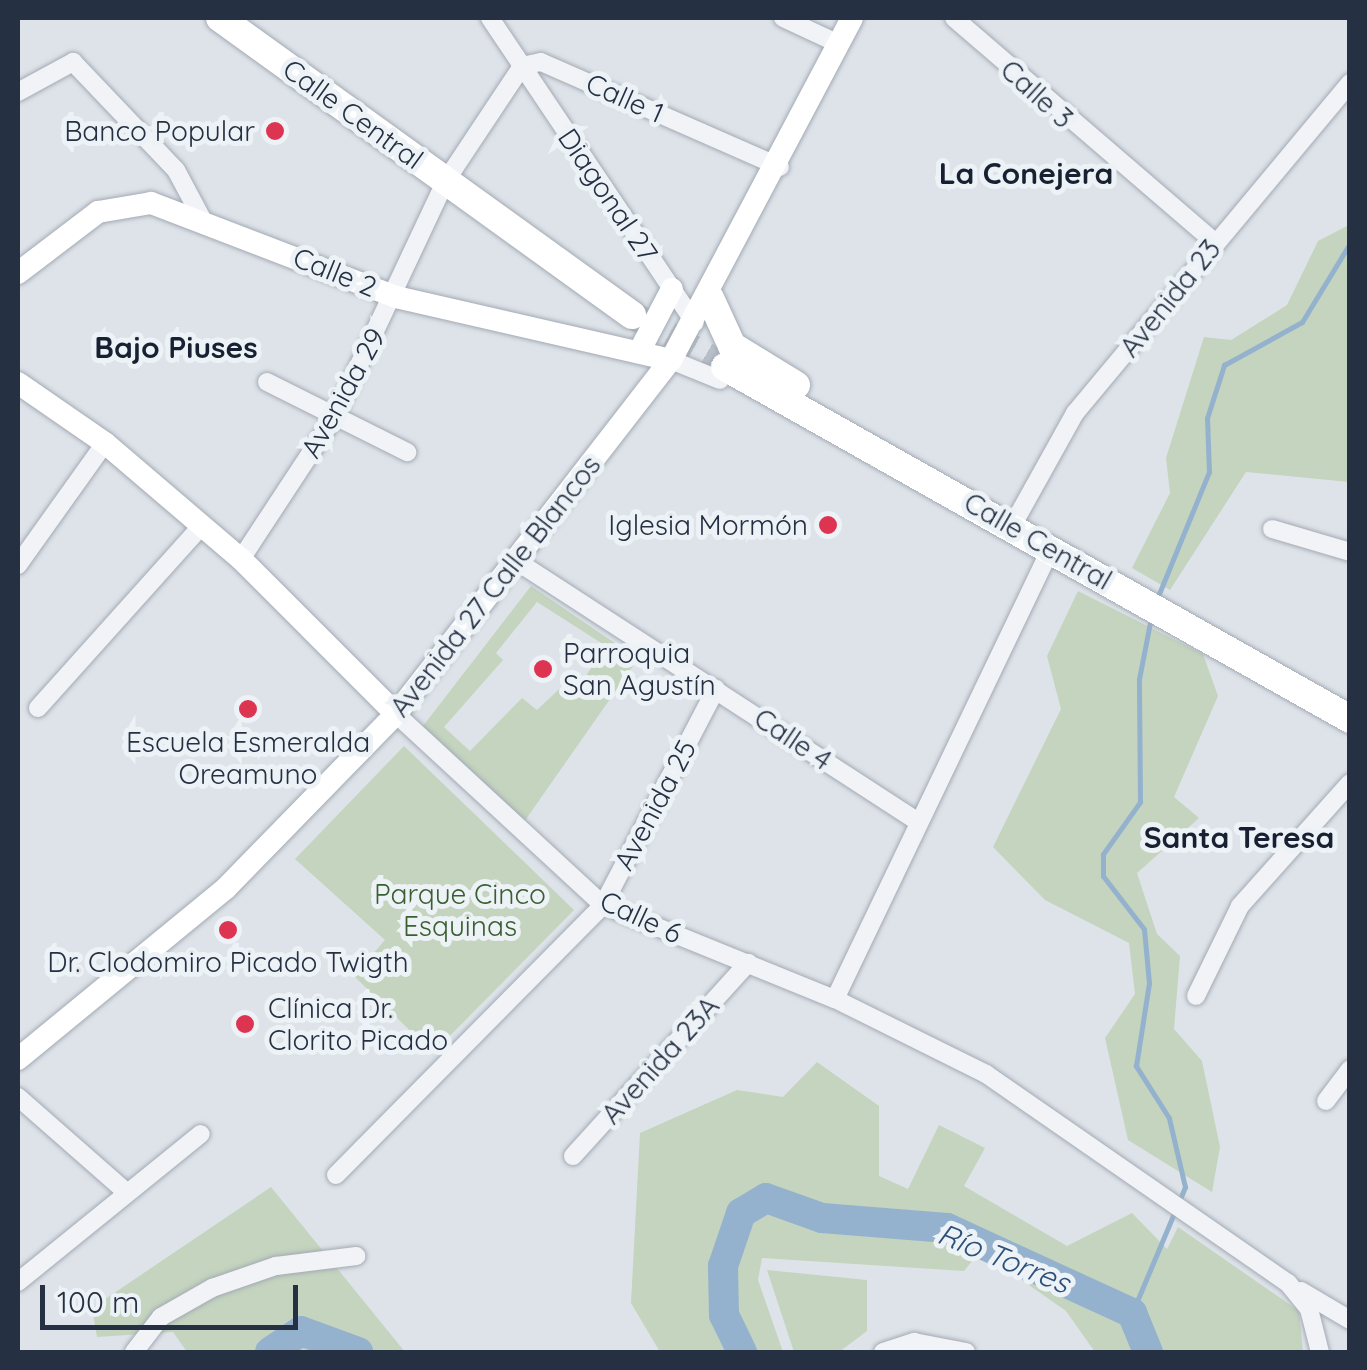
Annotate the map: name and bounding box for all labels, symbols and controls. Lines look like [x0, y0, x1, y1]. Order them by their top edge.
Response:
street label: Calle Central [276, 52, 430, 176]
street label: Calle 3 [994, 53, 1080, 135]
street label: Calle 1 [581, 66, 669, 130]
place label: Banco Popular [64, 114, 255, 148]
marker: Banco Popular [264, 120, 286, 142]
street label: Diagonal 27 [551, 122, 665, 268]
district label: La Conejera [939, 155, 1113, 191]
street label: Avenida 23 [1112, 232, 1228, 364]
street label: Calle 2 [288, 240, 382, 304]
street label: Avenida 29 [294, 322, 392, 464]
district label: Bajo Piuses [94, 329, 258, 365]
street label: Avenida 27 Calle Blancos [383, 449, 607, 723]
street label: Calle Central [958, 485, 1118, 597]
place label: Iglesia Mormón [608, 508, 808, 542]
marker: Iglesia Mormón [817, 514, 839, 536]
place label: Parroquia San Agustín [563, 636, 716, 702]
marker: Parroquia San Agustín [532, 658, 554, 680]
marker: Escuela Esmeralda Oreamuno [237, 698, 259, 720]
street label: Calle 4 [748, 701, 838, 777]
place label: Escuela Esmeralda Oreamuno [126, 725, 370, 791]
street label: Avenida 25 [607, 734, 703, 876]
district label: Santa Teresa [1144, 819, 1334, 855]
park label: Parque Cinco Esquinas [374, 877, 546, 943]
street label: Calle 6 [595, 884, 687, 950]
marker: Dr. Clodomiro Picado Twigth [217, 919, 239, 941]
place label: Dr. Clodomiro Picado Twigth [47, 945, 409, 979]
street label: Avenida 23A [594, 989, 726, 1131]
place label: Clínica Dr. Clorito Picado [268, 991, 448, 1057]
marker: Clínica Dr. Clorito Picado [232, 1011, 258, 1037]
water label: Río Torres [933, 1215, 1075, 1301]
scale bar [45, 1265, 302, 1327]
text: 100 m [57, 1283, 139, 1321]

